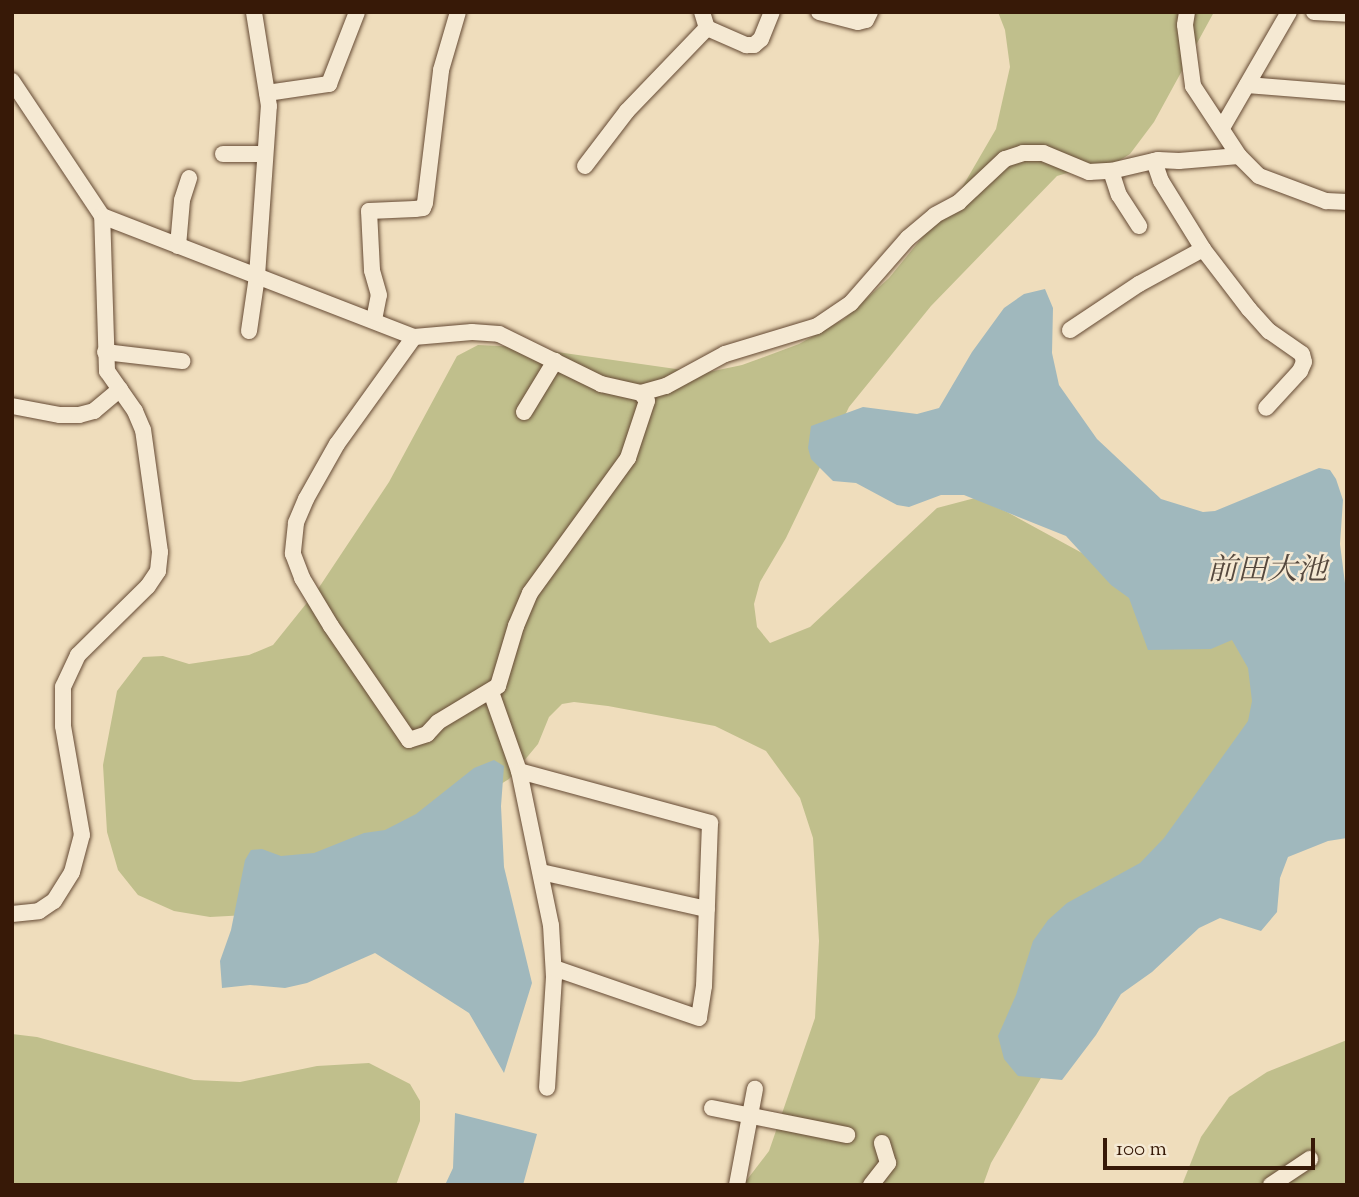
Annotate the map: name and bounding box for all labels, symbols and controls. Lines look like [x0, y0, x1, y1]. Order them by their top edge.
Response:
water label: 前田大池 [1207, 554, 1327, 590]
scale bar [1107, 1124, 1319, 1168]
text: 100 m [1116, 1135, 1167, 1165]

